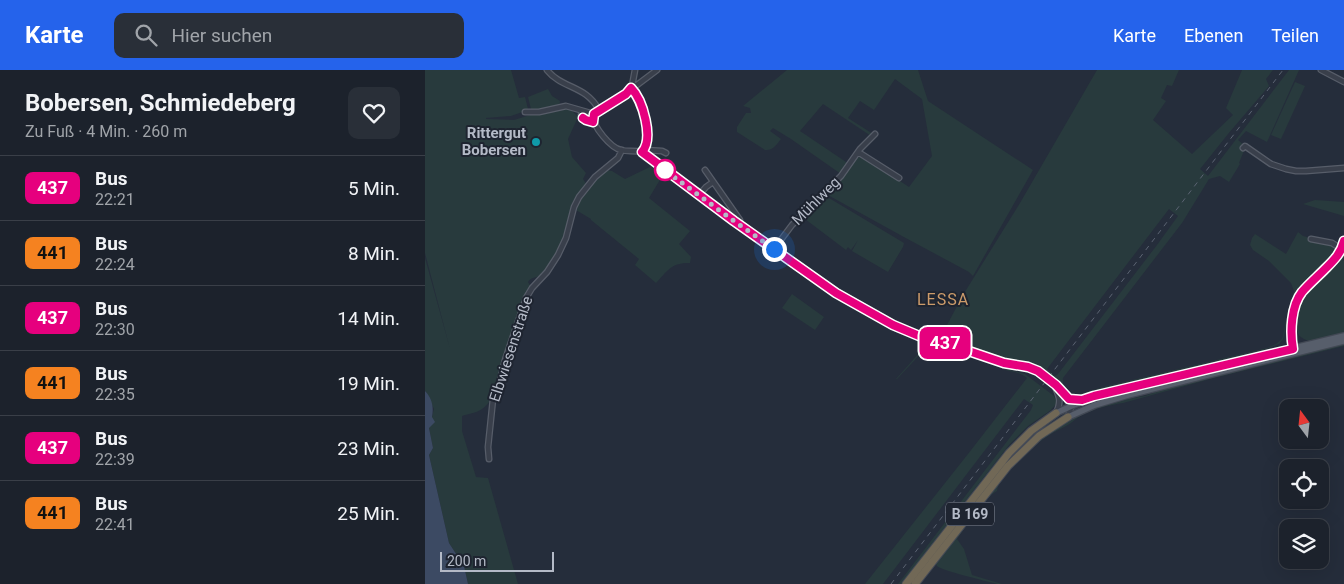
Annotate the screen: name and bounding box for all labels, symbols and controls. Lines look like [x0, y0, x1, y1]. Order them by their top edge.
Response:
search box [114, 13, 464, 58]
text: Karte [25, 21, 84, 49]
icon: search [132, 21, 160, 49]
text: Hier suchen [172, 24, 272, 47]
text: Karte [1113, 25, 1156, 46]
text: Ebenen [1184, 25, 1243, 46]
text: Teilen [1271, 25, 1319, 46]
button: heart [348, 87, 400, 139]
text: Bobersen, Schmiedeberg [25, 89, 296, 117]
text: Zu Fuß · 4 Min. · 260 m [25, 122, 187, 141]
place label: Rittergut Bobersen [462, 124, 526, 159]
marker: Rittergut Bobersen [530, 136, 542, 148]
unlabelled marker [654, 159, 676, 181]
text: Bus [95, 167, 128, 190]
street label: Mühlweg [788, 173, 844, 229]
text: 437 [37, 177, 68, 198]
text: 5 Min. [348, 177, 400, 200]
text: 22:21 [95, 190, 135, 209]
text: Bus [95, 232, 128, 255]
your location [762, 237, 787, 262]
text: 441 [37, 242, 68, 263]
text: 8 Min. [348, 242, 400, 265]
text: 22:24 [95, 255, 135, 274]
district label: LESSA [917, 290, 969, 309]
street label: Elbwiesenstraße [485, 294, 537, 404]
text: Bus [95, 297, 128, 320]
text: 437 [37, 307, 68, 328]
text: 14 Min. [337, 307, 400, 330]
text: 22:30 [95, 320, 135, 339]
line badge: 437 [916, 327, 974, 359]
text: 437 [930, 332, 960, 353]
text: Bus [95, 362, 128, 385]
text: 441 [37, 372, 68, 393]
text: 19 Min. [337, 372, 400, 395]
text: 22:35 [95, 385, 135, 404]
north arrow [1279, 399, 1329, 449]
map controls [1279, 399, 1329, 569]
text: Bus [95, 427, 128, 450]
text: 437 [37, 437, 68, 458]
text: 23 Min. [337, 437, 400, 460]
text: 22:39 [95, 450, 135, 469]
button: locate [1279, 459, 1329, 509]
text: Bus [95, 492, 128, 515]
text: 441 [37, 502, 68, 523]
text: 25 Min. [337, 502, 400, 525]
road number: B 169 [946, 502, 994, 526]
text: 22:41 [95, 515, 135, 534]
button: layers [1279, 519, 1329, 569]
scale bar [440, 549, 554, 572]
text: 200 m [447, 553, 486, 569]

